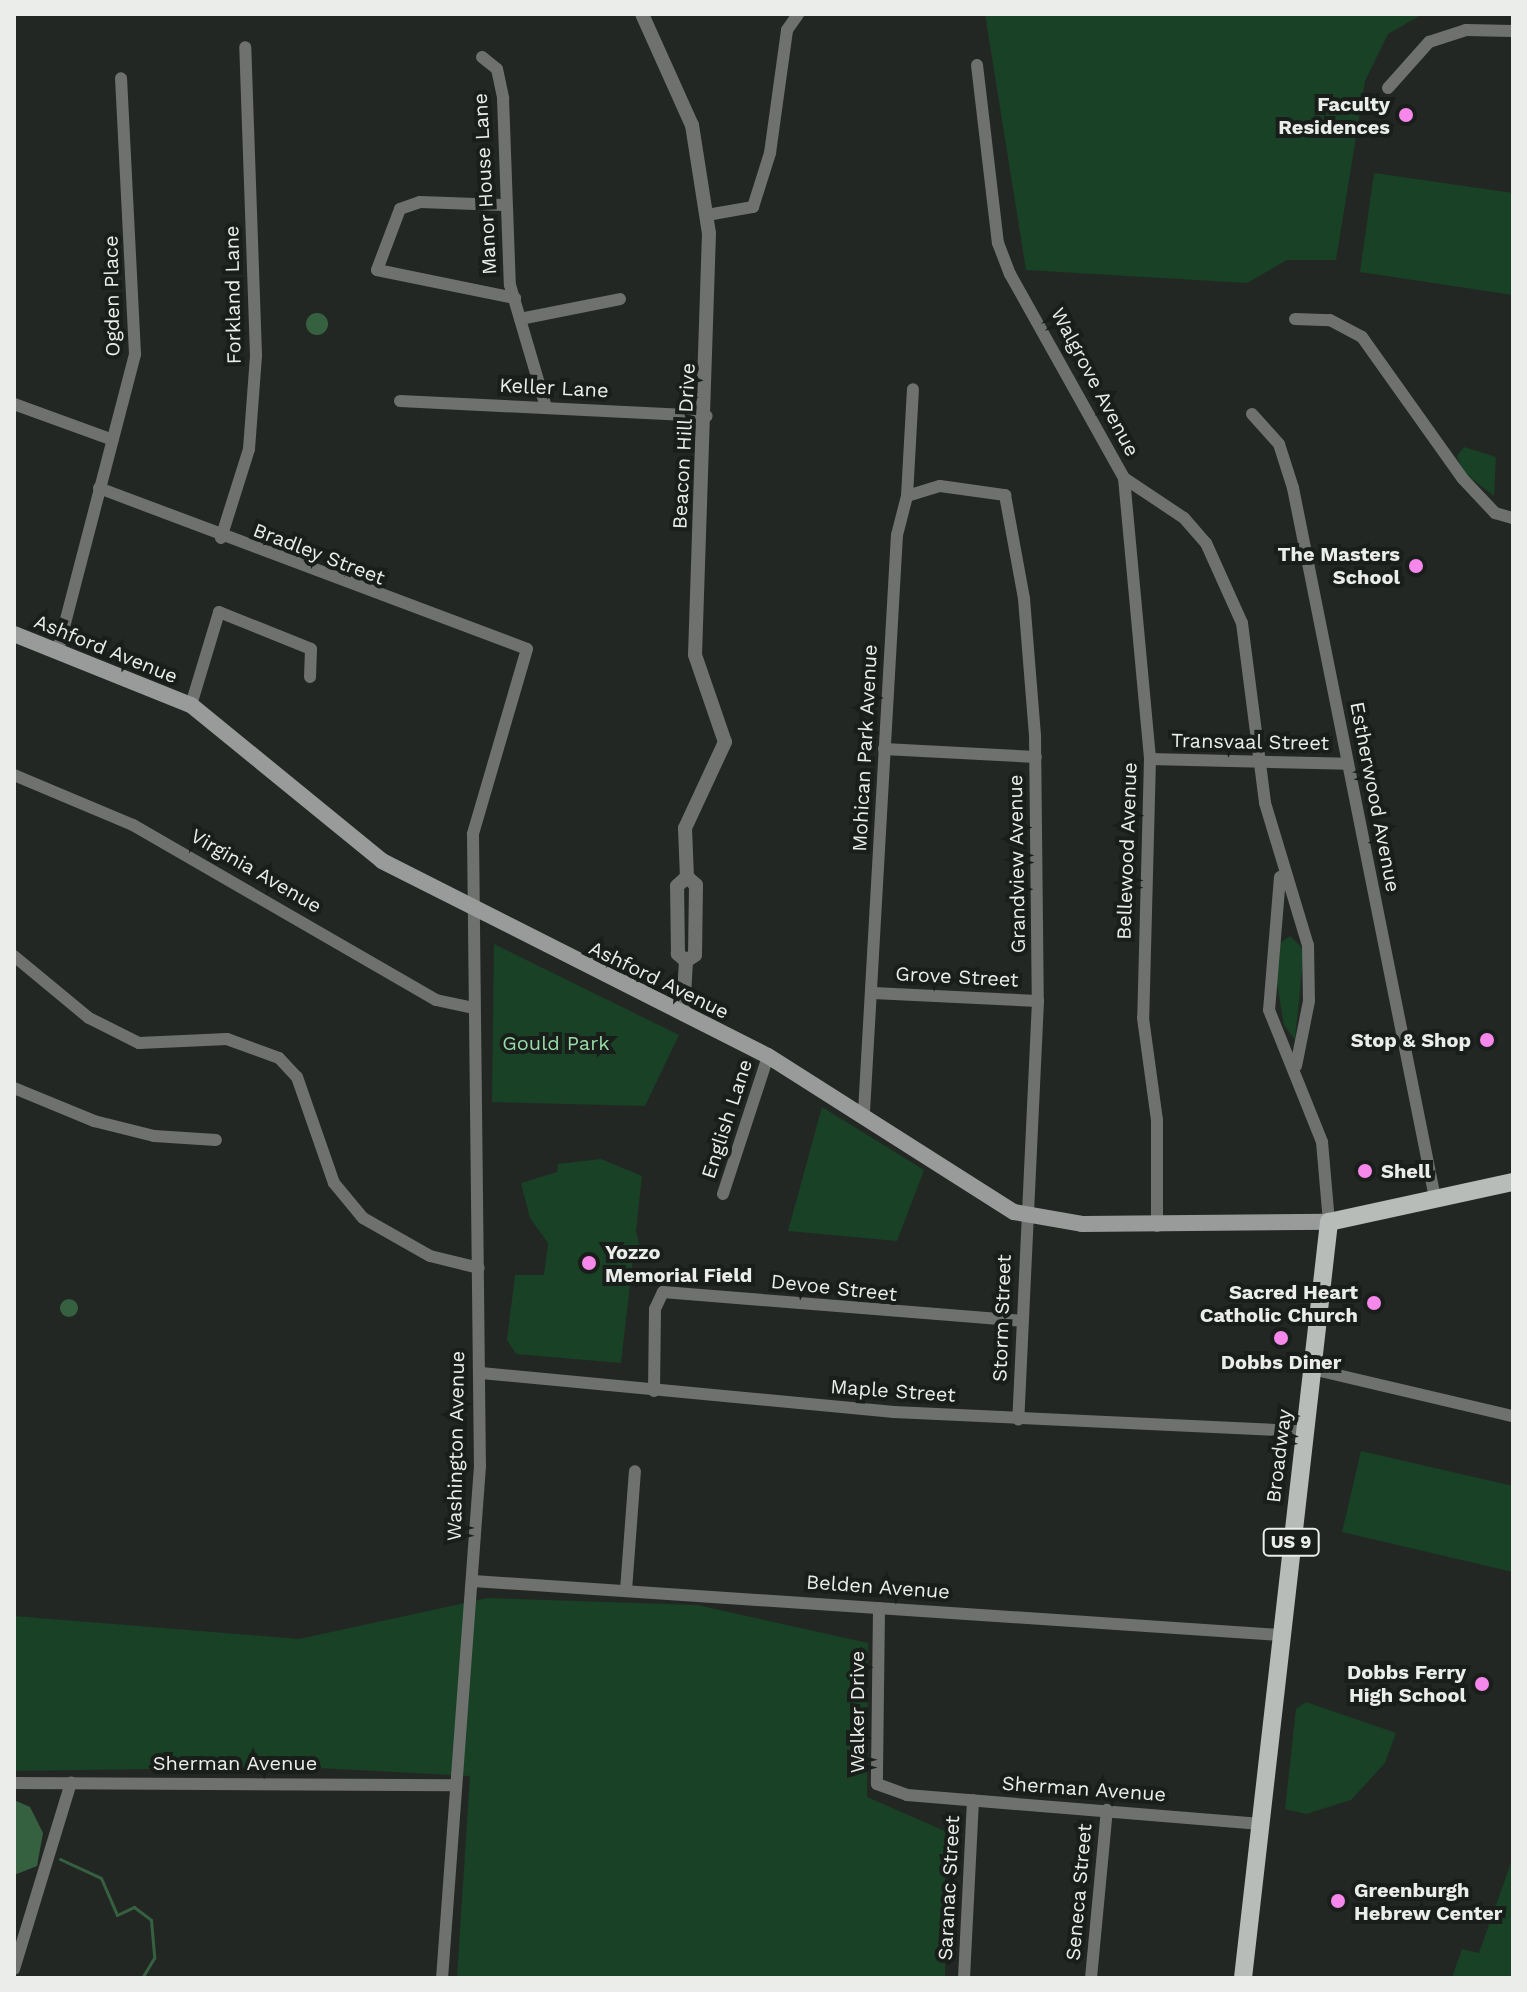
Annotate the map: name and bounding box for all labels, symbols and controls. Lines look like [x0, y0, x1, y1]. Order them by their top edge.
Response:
street label: Manor House Lane [468, 92, 502, 276]
place label: Faculty Residences [1278, 92, 1390, 139]
marker: Faculty Residences [1397, 106, 1415, 124]
street label: Forkland Lane [220, 225, 246, 365]
street label: Ogden Place [99, 235, 125, 357]
street label: Walgrove Avenue [1045, 303, 1145, 461]
street label: Beacon Hill Drive [668, 362, 700, 530]
street label: Keller Lane [499, 373, 609, 403]
street label: Bradley Street [250, 518, 388, 590]
place label: The Masters School [1278, 542, 1400, 589]
marker: The Masters School [1407, 557, 1425, 575]
street label: Ashford Avenue [30, 609, 182, 689]
street label: Mohican Park Avenue [848, 643, 882, 853]
street label: Estherwood Avenue [1345, 699, 1405, 895]
street label: Transvaal Street [1171, 729, 1329, 755]
street label: Bellewood Avenue [1112, 761, 1142, 941]
street label: Grandview Avenue [1003, 774, 1031, 954]
street label: Virginia Avenue [186, 823, 326, 919]
street label: Ashford Avenue [585, 936, 733, 1024]
street label: Grove Street [895, 962, 1019, 992]
place label: Stop & Shop [1351, 1028, 1471, 1052]
park label: Gould Park [502, 1031, 610, 1055]
marker: Stop & Shop [1478, 1031, 1496, 1049]
street label: English Lane [696, 1056, 758, 1182]
place label: Shell [1381, 1159, 1431, 1183]
marker: Shell [1356, 1162, 1374, 1180]
place label: Yozzo Memorial Field [605, 1240, 752, 1287]
marker: Yozzo Memorial Field [580, 1254, 598, 1272]
street label: Storm Street [988, 1254, 1016, 1382]
street label: Devoe Street [770, 1269, 898, 1307]
place label: Sacred Heart Catholic Church [1200, 1280, 1358, 1327]
marker: Sacred Heart Catholic Church [1365, 1294, 1383, 1312]
marker: Dobbs Diner [1272, 1329, 1290, 1347]
street label: Washington Avenue [442, 1350, 470, 1542]
place label: Dobbs Diner [1221, 1350, 1341, 1374]
street label: Maple Street [830, 1375, 956, 1407]
street label: Broadway [1261, 1408, 1297, 1504]
road number: US 9 [1261, 1528, 1321, 1556]
street label: Belden Avenue [805, 1570, 951, 1604]
street label: Walker Drive [845, 1650, 869, 1774]
place label: Dobbs Ferry High School [1347, 1660, 1466, 1707]
marker: Dobbs Ferry High School [1473, 1675, 1491, 1693]
street label: Sherman Avenue [152, 1751, 318, 1775]
street label: Sherman Avenue [1001, 1771, 1167, 1807]
street label: Saranac Street [933, 1815, 965, 1961]
street label: Seneca Street [1061, 1822, 1097, 1962]
place label: Greenburgh Hebrew Center [1354, 1878, 1503, 1925]
marker: Greenburgh Hebrew Center [1329, 1892, 1347, 1910]

